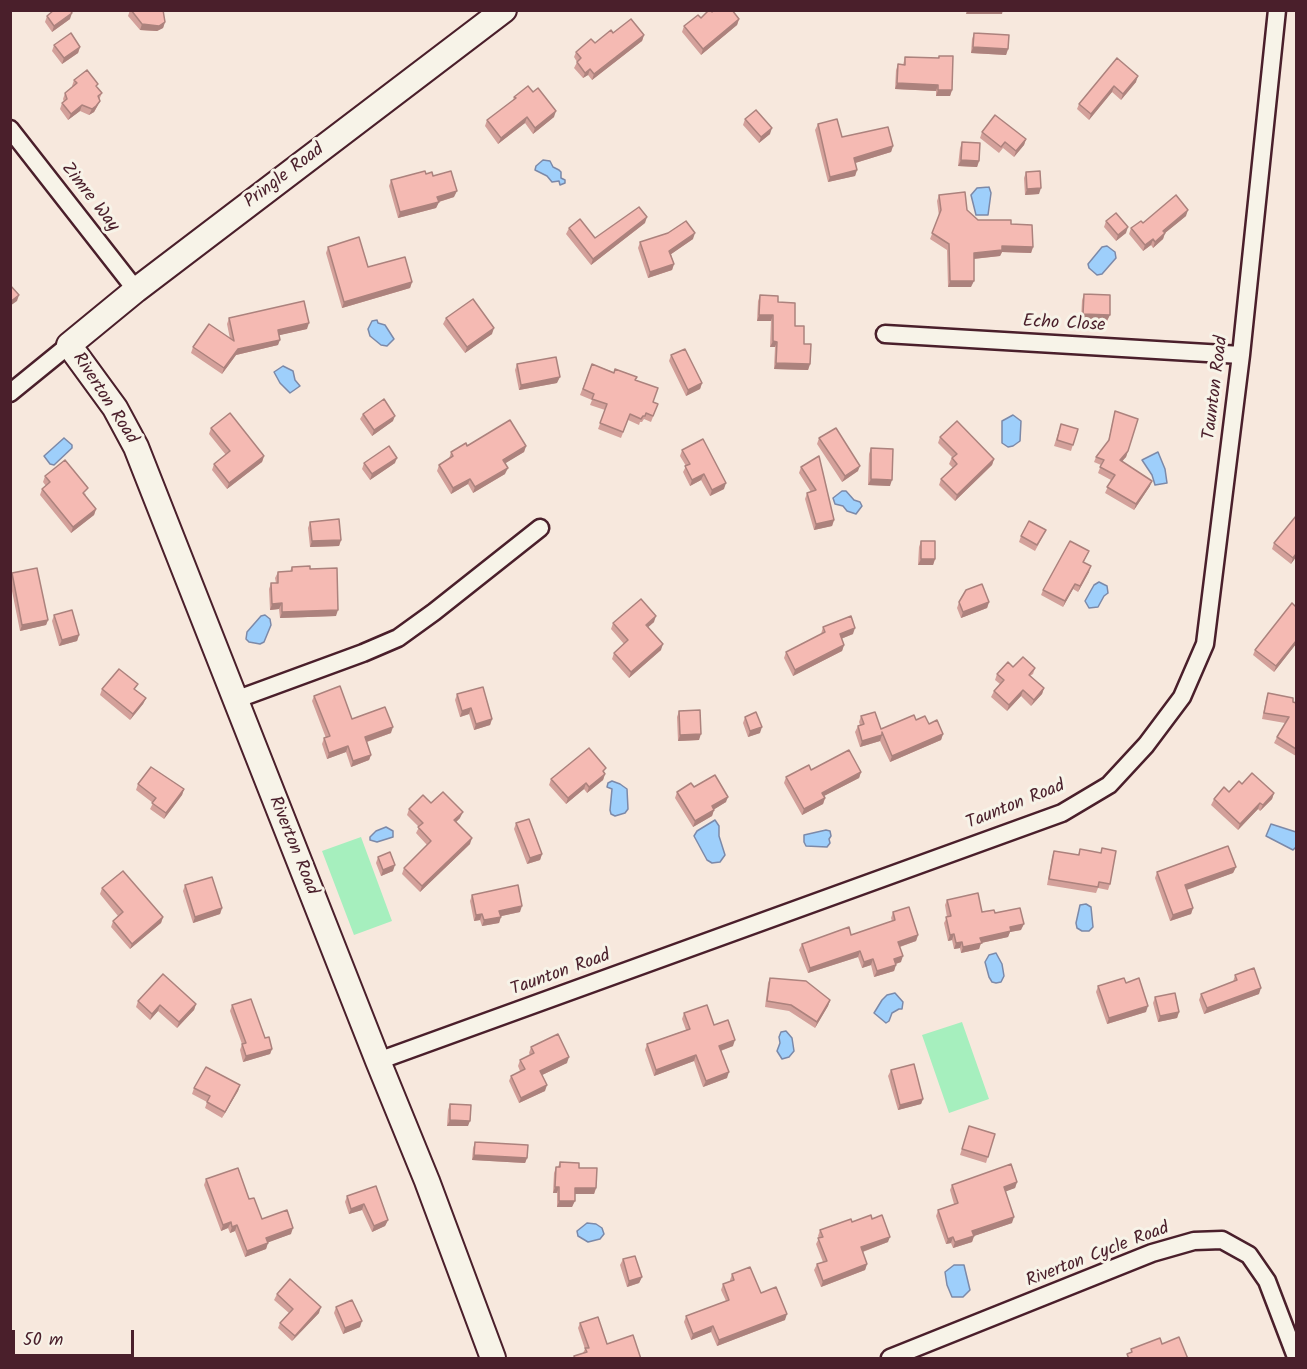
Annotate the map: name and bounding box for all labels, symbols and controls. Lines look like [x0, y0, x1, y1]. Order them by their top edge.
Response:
street label: Pringle Road [241, 140, 329, 214]
street label: Zimre Way [55, 159, 123, 237]
street label: Echo Close [1022, 312, 1106, 338]
street label: Taunton Road [1200, 335, 1234, 441]
street label: Riverton Road [66, 349, 142, 449]
street label: Taunton Road [964, 776, 1068, 836]
street label: Riverton Road [262, 794, 322, 898]
street label: Taunton Road [508, 946, 614, 1002]
street label: Riverton Cycle Road [1023, 1219, 1173, 1293]
scale bar [15, 1318, 136, 1356]
text: 50 m [23, 1326, 63, 1355]

